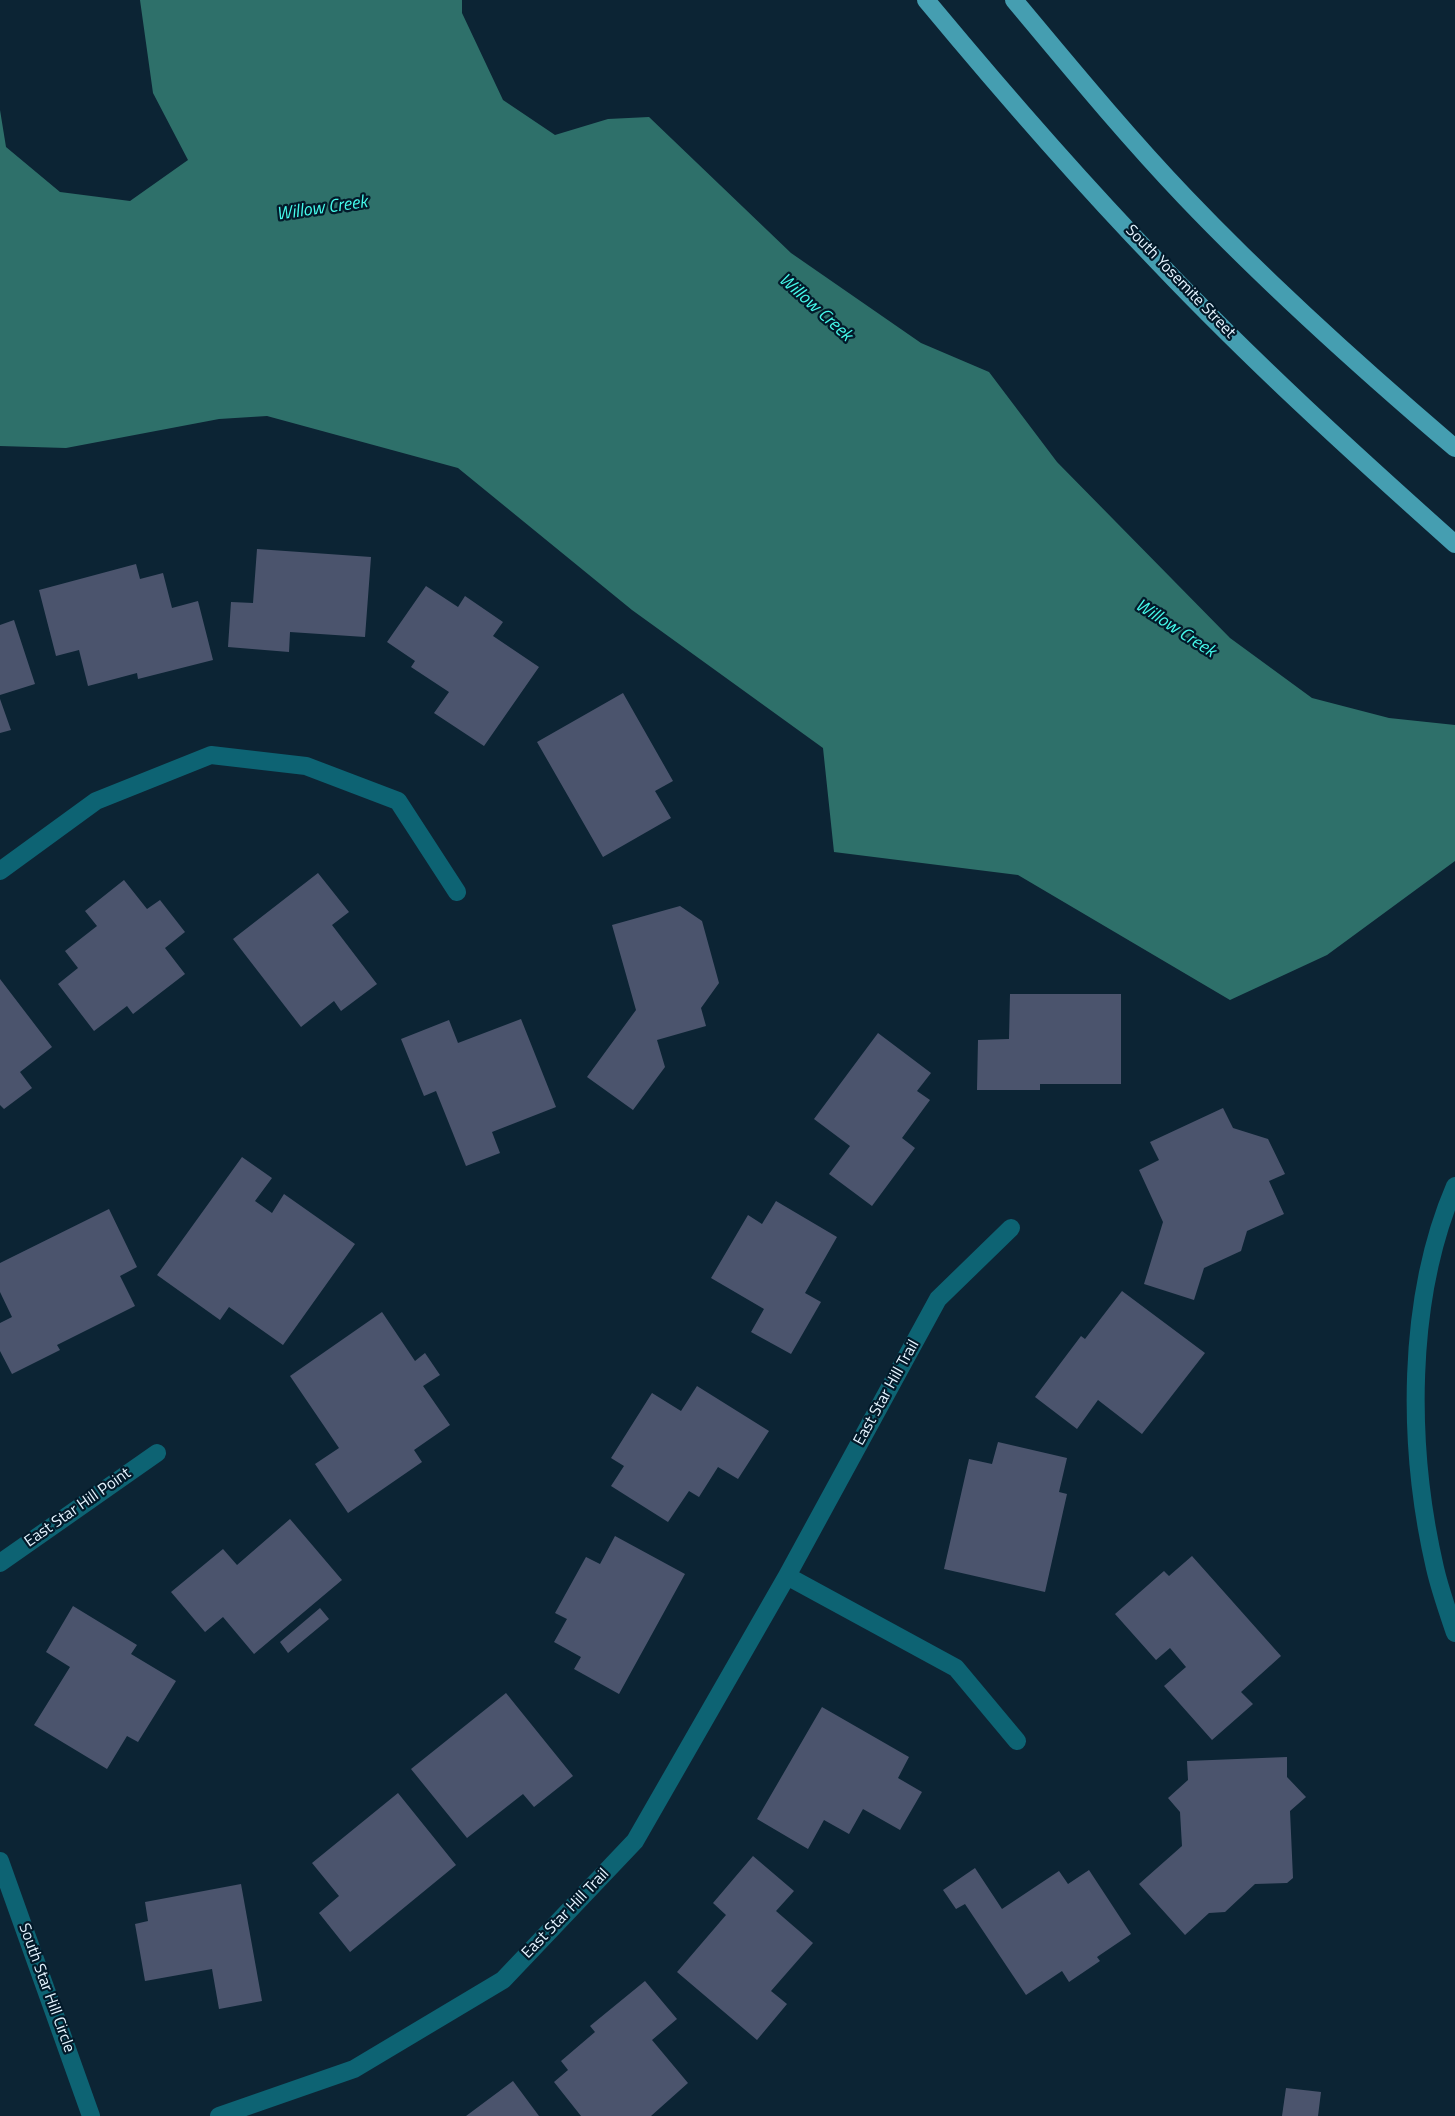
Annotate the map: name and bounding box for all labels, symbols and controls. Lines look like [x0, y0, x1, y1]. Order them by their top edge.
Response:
water label: Willow Creek [275, 192, 369, 226]
street label: South Yosemite Street [1121, 221, 1239, 343]
water label: Willow Creek [774, 269, 856, 347]
water label: Willow Creek [1131, 595, 1219, 663]
street label: East Star Hill Trail [850, 1337, 924, 1449]
street label: East Star Hill Point [21, 1464, 135, 1552]
street label: East Star Hill Trail [518, 1865, 614, 1963]
street label: South Star Hill Circle [14, 1921, 78, 2055]

